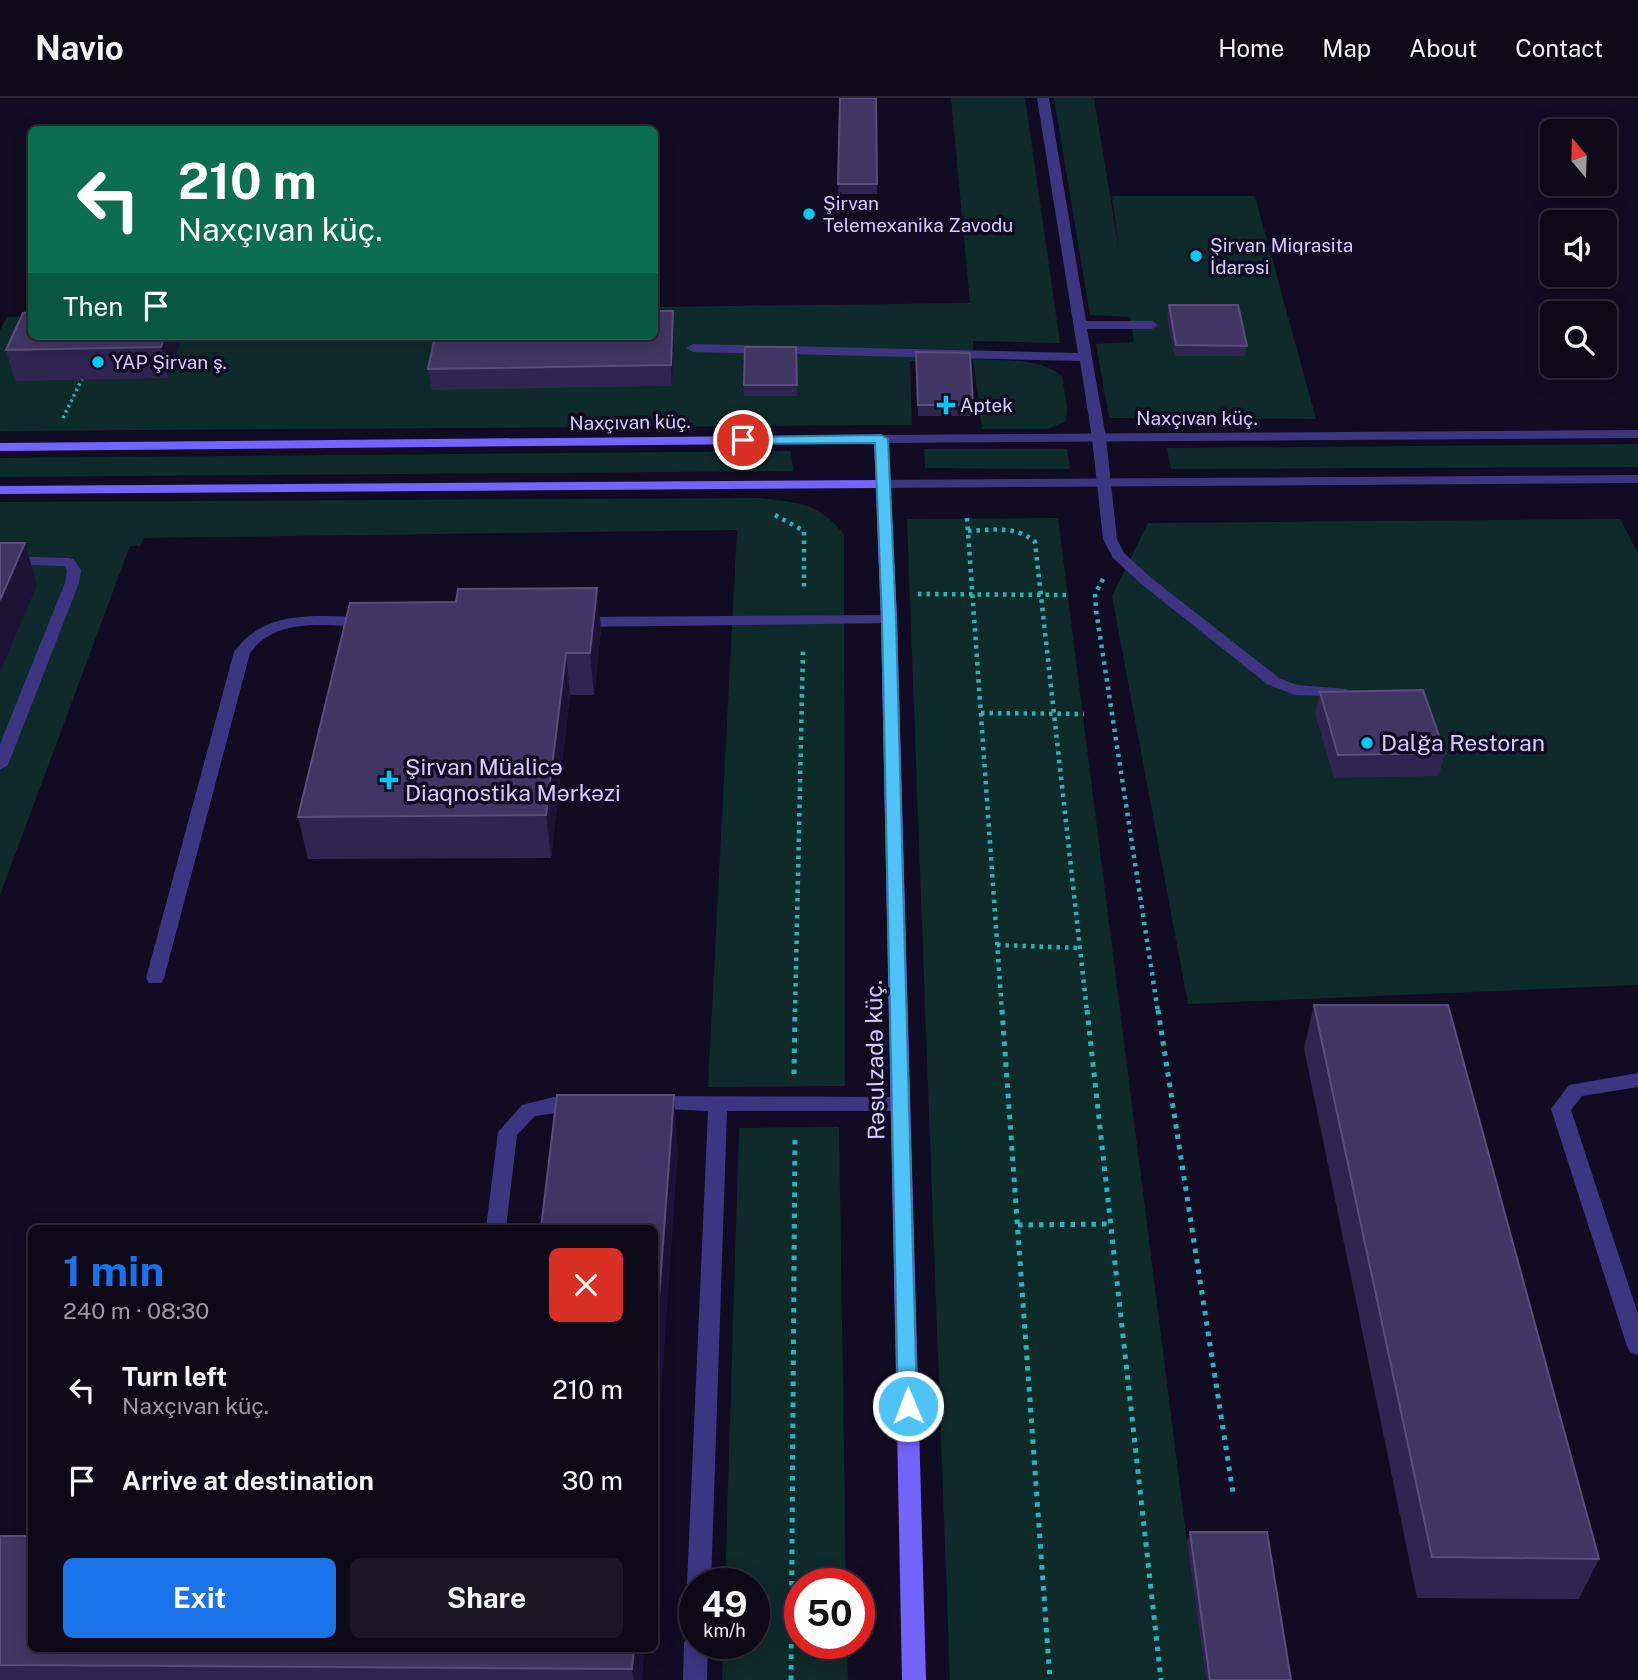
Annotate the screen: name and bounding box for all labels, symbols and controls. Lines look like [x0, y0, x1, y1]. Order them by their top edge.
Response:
text: Navio [35, 29, 124, 67]
text: Home [1218, 34, 1284, 62]
text: Map [1322, 34, 1371, 62]
text: About [1409, 34, 1477, 62]
text: Contact [1515, 34, 1603, 62]
north arrow [1540, 119, 1617, 196]
map controls [1540, 119, 1617, 378]
text: 210 m [178, 152, 317, 210]
icon: left [63, 154, 154, 245]
place label: Şirvan Telemexanika Zavodu [823, 192, 1013, 236]
marker: Şirvan Telemexanika Zavodu [801, 206, 817, 222]
button: sound [1540, 210, 1617, 287]
text: Naxçıvan küç. [178, 211, 382, 248]
place label: Şirvan Miqrasita İdarəsi [1210, 234, 1353, 278]
marker: Şirvan Miqrasita İdarəsi [1188, 248, 1204, 264]
icon: arrive [137, 287, 175, 325]
text: Then [63, 291, 123, 322]
button: search [1540, 301, 1617, 378]
place label: YAP Şirvan ş. [112, 351, 227, 373]
marker: YAP Şirvan ş. [90, 354, 106, 370]
place label: Aptek [960, 394, 1013, 416]
marker: Aptek [938, 397, 954, 413]
street label: Naxçıvan küç. [1136, 407, 1258, 429]
street label: Naxçıvan küç. [569, 410, 691, 434]
pin [713, 410, 773, 470]
icon: arrive [724, 421, 762, 459]
place label: Dalğa Restoran [1381, 729, 1545, 756]
marker: Dalğa Restoran [1359, 735, 1375, 751]
place label: Şirvan Müalicə Diaqnostika Mərkəzi [405, 753, 621, 806]
marker: Şirvan Müalicə Diaqnostika Mərkəzi [379, 770, 399, 790]
street label: Rəsulzadə küç. [860, 980, 889, 1140]
text: 1 min [63, 1246, 164, 1295]
button: close [549, 1248, 623, 1322]
text: 240 m · 08:30 [63, 1297, 209, 1324]
text: Turn left [122, 1361, 227, 1392]
position arrow [871, 1369, 945, 1443]
icon: left [63, 1371, 101, 1409]
text: 210 m [552, 1374, 623, 1405]
text: Naxçıvan küç. [122, 1392, 269, 1419]
icon: arrive [63, 1462, 101, 1500]
text: Arrive at destination [122, 1465, 374, 1496]
text: 30 m [562, 1465, 623, 1496]
button: Exit [63, 1558, 336, 1638]
button: Share [350, 1558, 623, 1638]
speed limit sign: 50 [784, 1568, 875, 1659]
text: 49 [701, 1584, 748, 1625]
text: km/h [703, 1620, 746, 1641]

